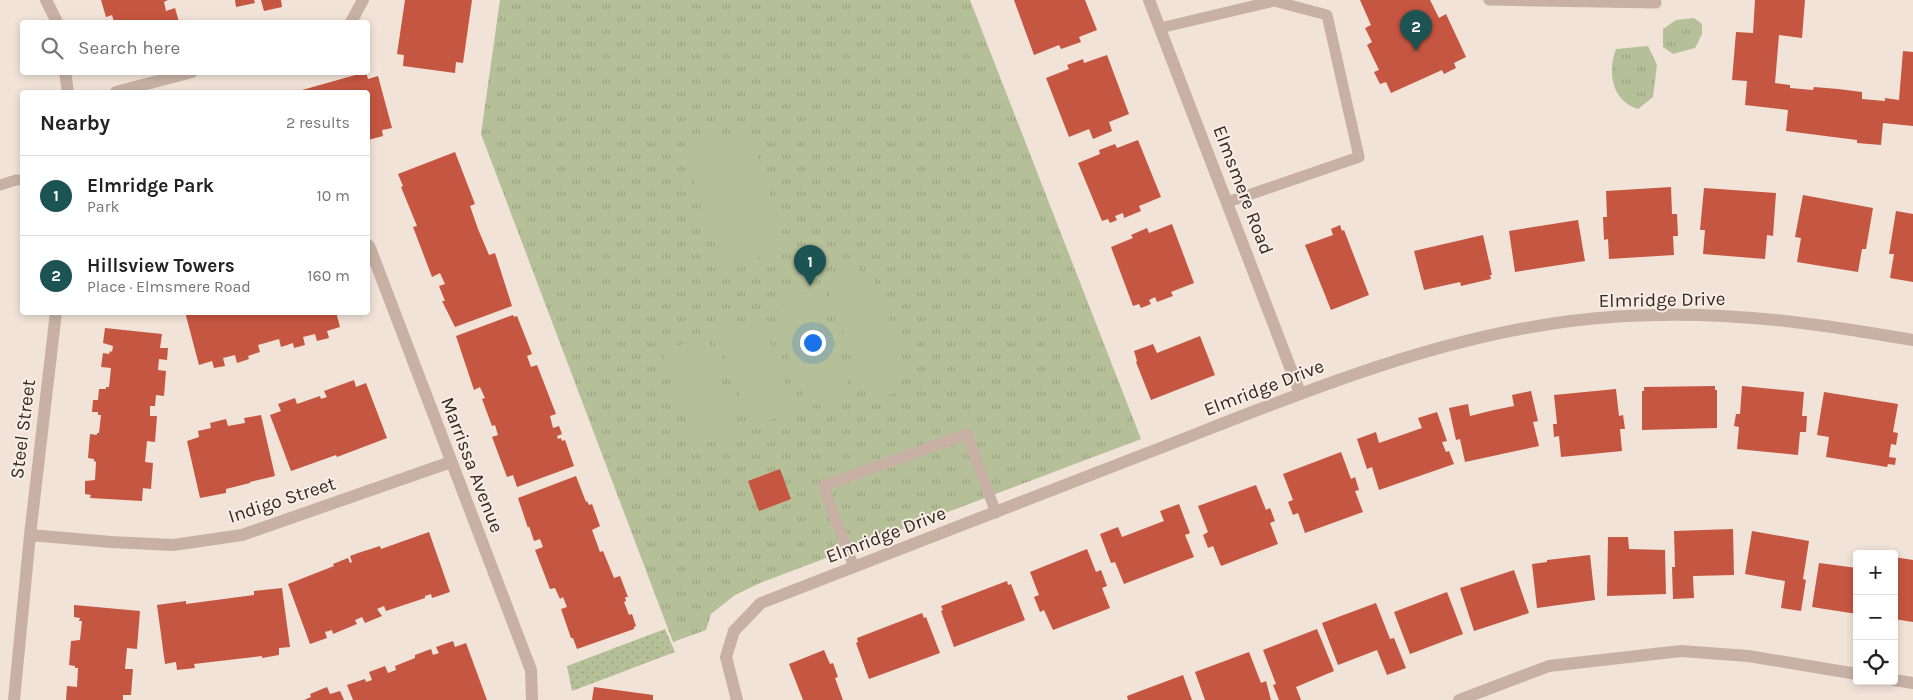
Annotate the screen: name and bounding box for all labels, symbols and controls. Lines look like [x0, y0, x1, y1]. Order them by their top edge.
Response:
pin: 2 [1400, 10, 1432, 51]
search box [20, 20, 370, 75]
icon: search [38, 34, 66, 62]
text: Search here [78, 37, 180, 59]
text: Nearby [40, 111, 110, 135]
text: 2 results [286, 113, 350, 132]
street label: Elmsmere Road [1208, 122, 1278, 258]
text: Elmridge Park [87, 175, 214, 197]
text: 1 [53, 186, 59, 205]
text: 10 m [316, 186, 350, 205]
text: Park [87, 197, 119, 216]
pin: 1 [794, 245, 826, 286]
text: Hillsview Towers [87, 255, 235, 277]
text: 2 [51, 266, 61, 285]
text: 160 m [307, 266, 350, 285]
text: Place · Elmsmere Road [87, 277, 251, 296]
street label: Elmridge Drive [1598, 288, 1726, 312]
your location [800, 330, 826, 356]
street label: Elmridge Drive [1201, 355, 1327, 421]
street label: Steel Street [6, 378, 40, 480]
street label: Marrissa Avenue [436, 394, 508, 536]
street label: Indigo Street [226, 472, 338, 528]
street label: Elmridge Drive [823, 502, 949, 568]
map controls [1853, 550, 1898, 685]
button: + [1853, 550, 1898, 595]
button: − [1853, 595, 1898, 640]
button: locate [1853, 640, 1898, 685]

